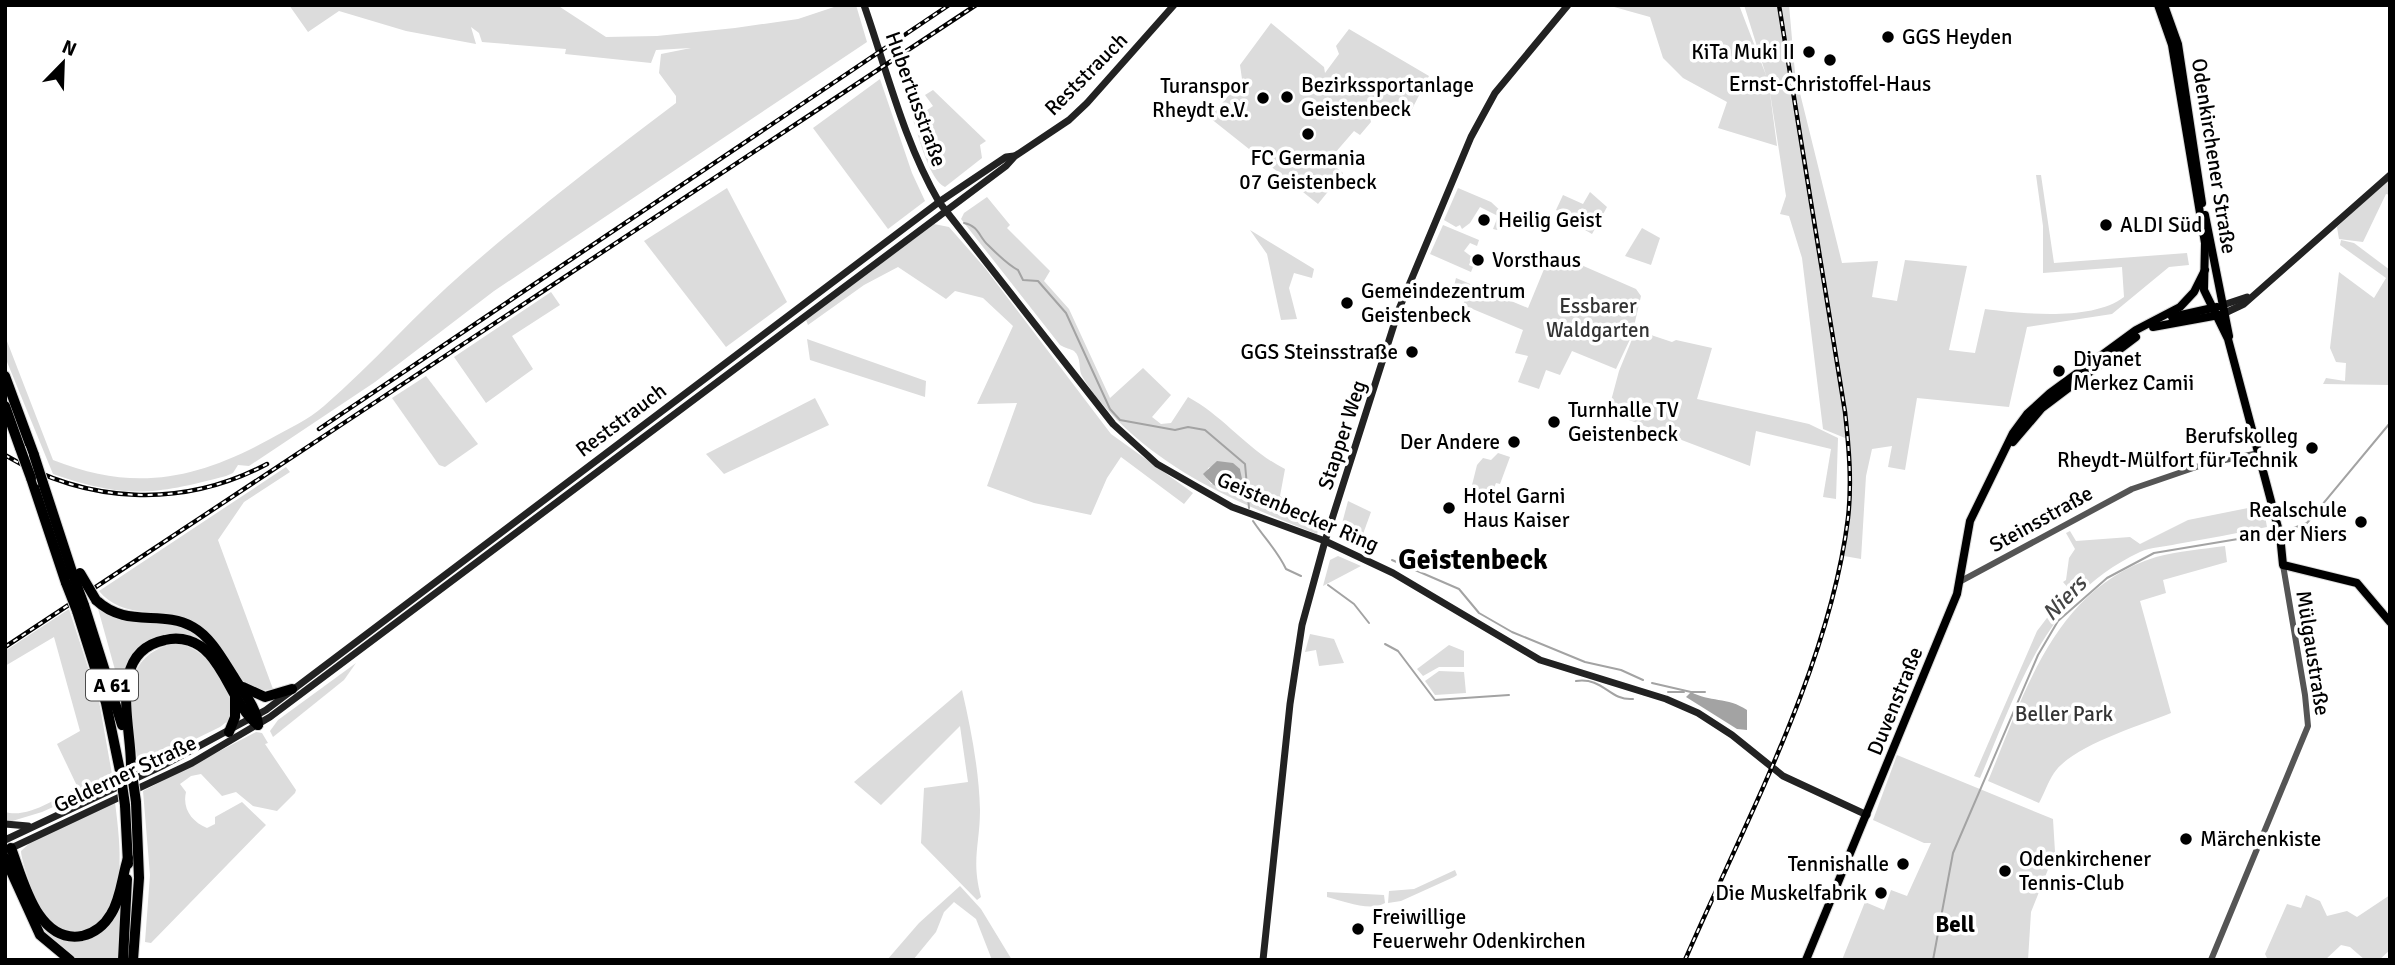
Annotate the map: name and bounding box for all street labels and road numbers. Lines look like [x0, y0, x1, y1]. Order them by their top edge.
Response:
street label: Reststrauch [1039, 27, 1133, 121]
street label: Hubertusstraße [880, 28, 952, 170]
street label: Odenkirchener Straße [2186, 56, 2242, 256]
street label: Reststrauch [570, 377, 672, 463]
street label: Stapper Weg [1312, 377, 1372, 493]
street label: Geistenbecker Ring [1213, 466, 1383, 558]
street label: Steinsstraße [1985, 480, 2097, 558]
street label: Mülgaustraße [2290, 589, 2336, 717]
street label: Duvenstraße [1861, 643, 1929, 759]
road number: A 61 [86, 670, 138, 700]
street label: Gelderner Straße [49, 730, 201, 818]

